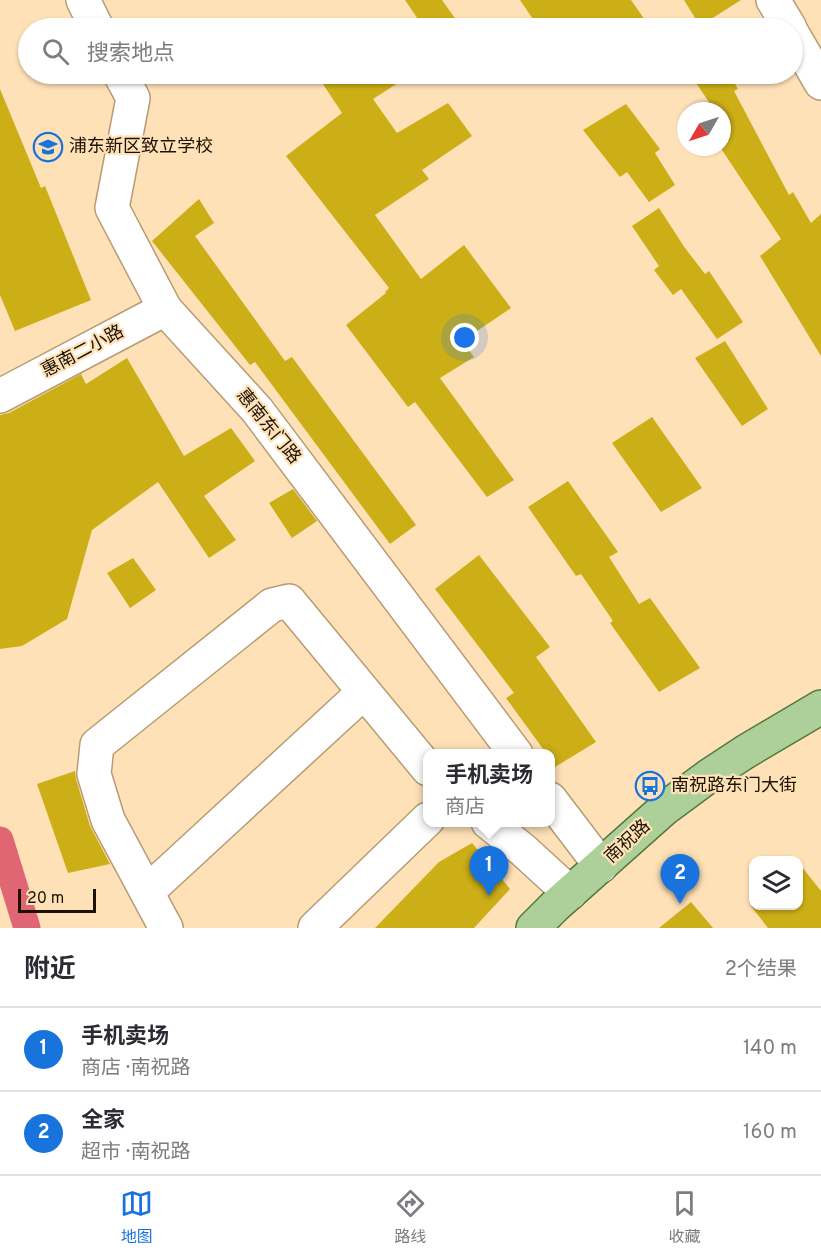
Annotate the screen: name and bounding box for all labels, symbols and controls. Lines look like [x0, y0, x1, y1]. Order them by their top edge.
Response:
search box [18, 18, 803, 84]
icon: search [39, 35, 72, 68]
text: 搜索地点 [87, 41, 175, 68]
north arrow [677, 102, 731, 156]
school or university icon: 浦东新区致立学校 [32, 131, 64, 163]
place label: 浦东新区致立学校 [69, 136, 213, 159]
street label: 惠南二小路 [38, 321, 128, 383]
your location [450, 323, 479, 352]
street label: 惠南东门路 [231, 385, 305, 469]
popup [423, 749, 555, 827]
text: 手机卖场 [445, 763, 533, 790]
bus stop icon: 南祝路东门大街 [634, 770, 666, 802]
place label: 南祝路东门大街 [671, 775, 797, 798]
text: 商店 [445, 795, 485, 821]
street label: 南祝路 [600, 815, 656, 869]
pin: 1 [470, 846, 508, 896]
pin: 2 [660, 854, 700, 904]
map controls [749, 856, 803, 910]
button: layers [749, 856, 803, 910]
scale bar [18, 886, 96, 914]
text: 20 m [27, 889, 64, 909]
text: 附近 [24, 954, 76, 987]
text: 2个结果 [725, 957, 797, 983]
text: 手机卖场 [81, 1024, 169, 1051]
text: 1 [40, 1036, 48, 1062]
text: 140 m [743, 1036, 797, 1062]
text: 商店 · 南祝路 [81, 1056, 190, 1082]
text: 全家 [81, 1108, 125, 1135]
text: 2 [37, 1120, 50, 1146]
text: 160 m [743, 1120, 797, 1146]
text: 超市 · 南祝路 [81, 1140, 190, 1166]
tab: 地图 [120, 1187, 153, 1248]
tab: 路线 [394, 1187, 427, 1248]
tab: 收藏 [668, 1187, 701, 1248]

